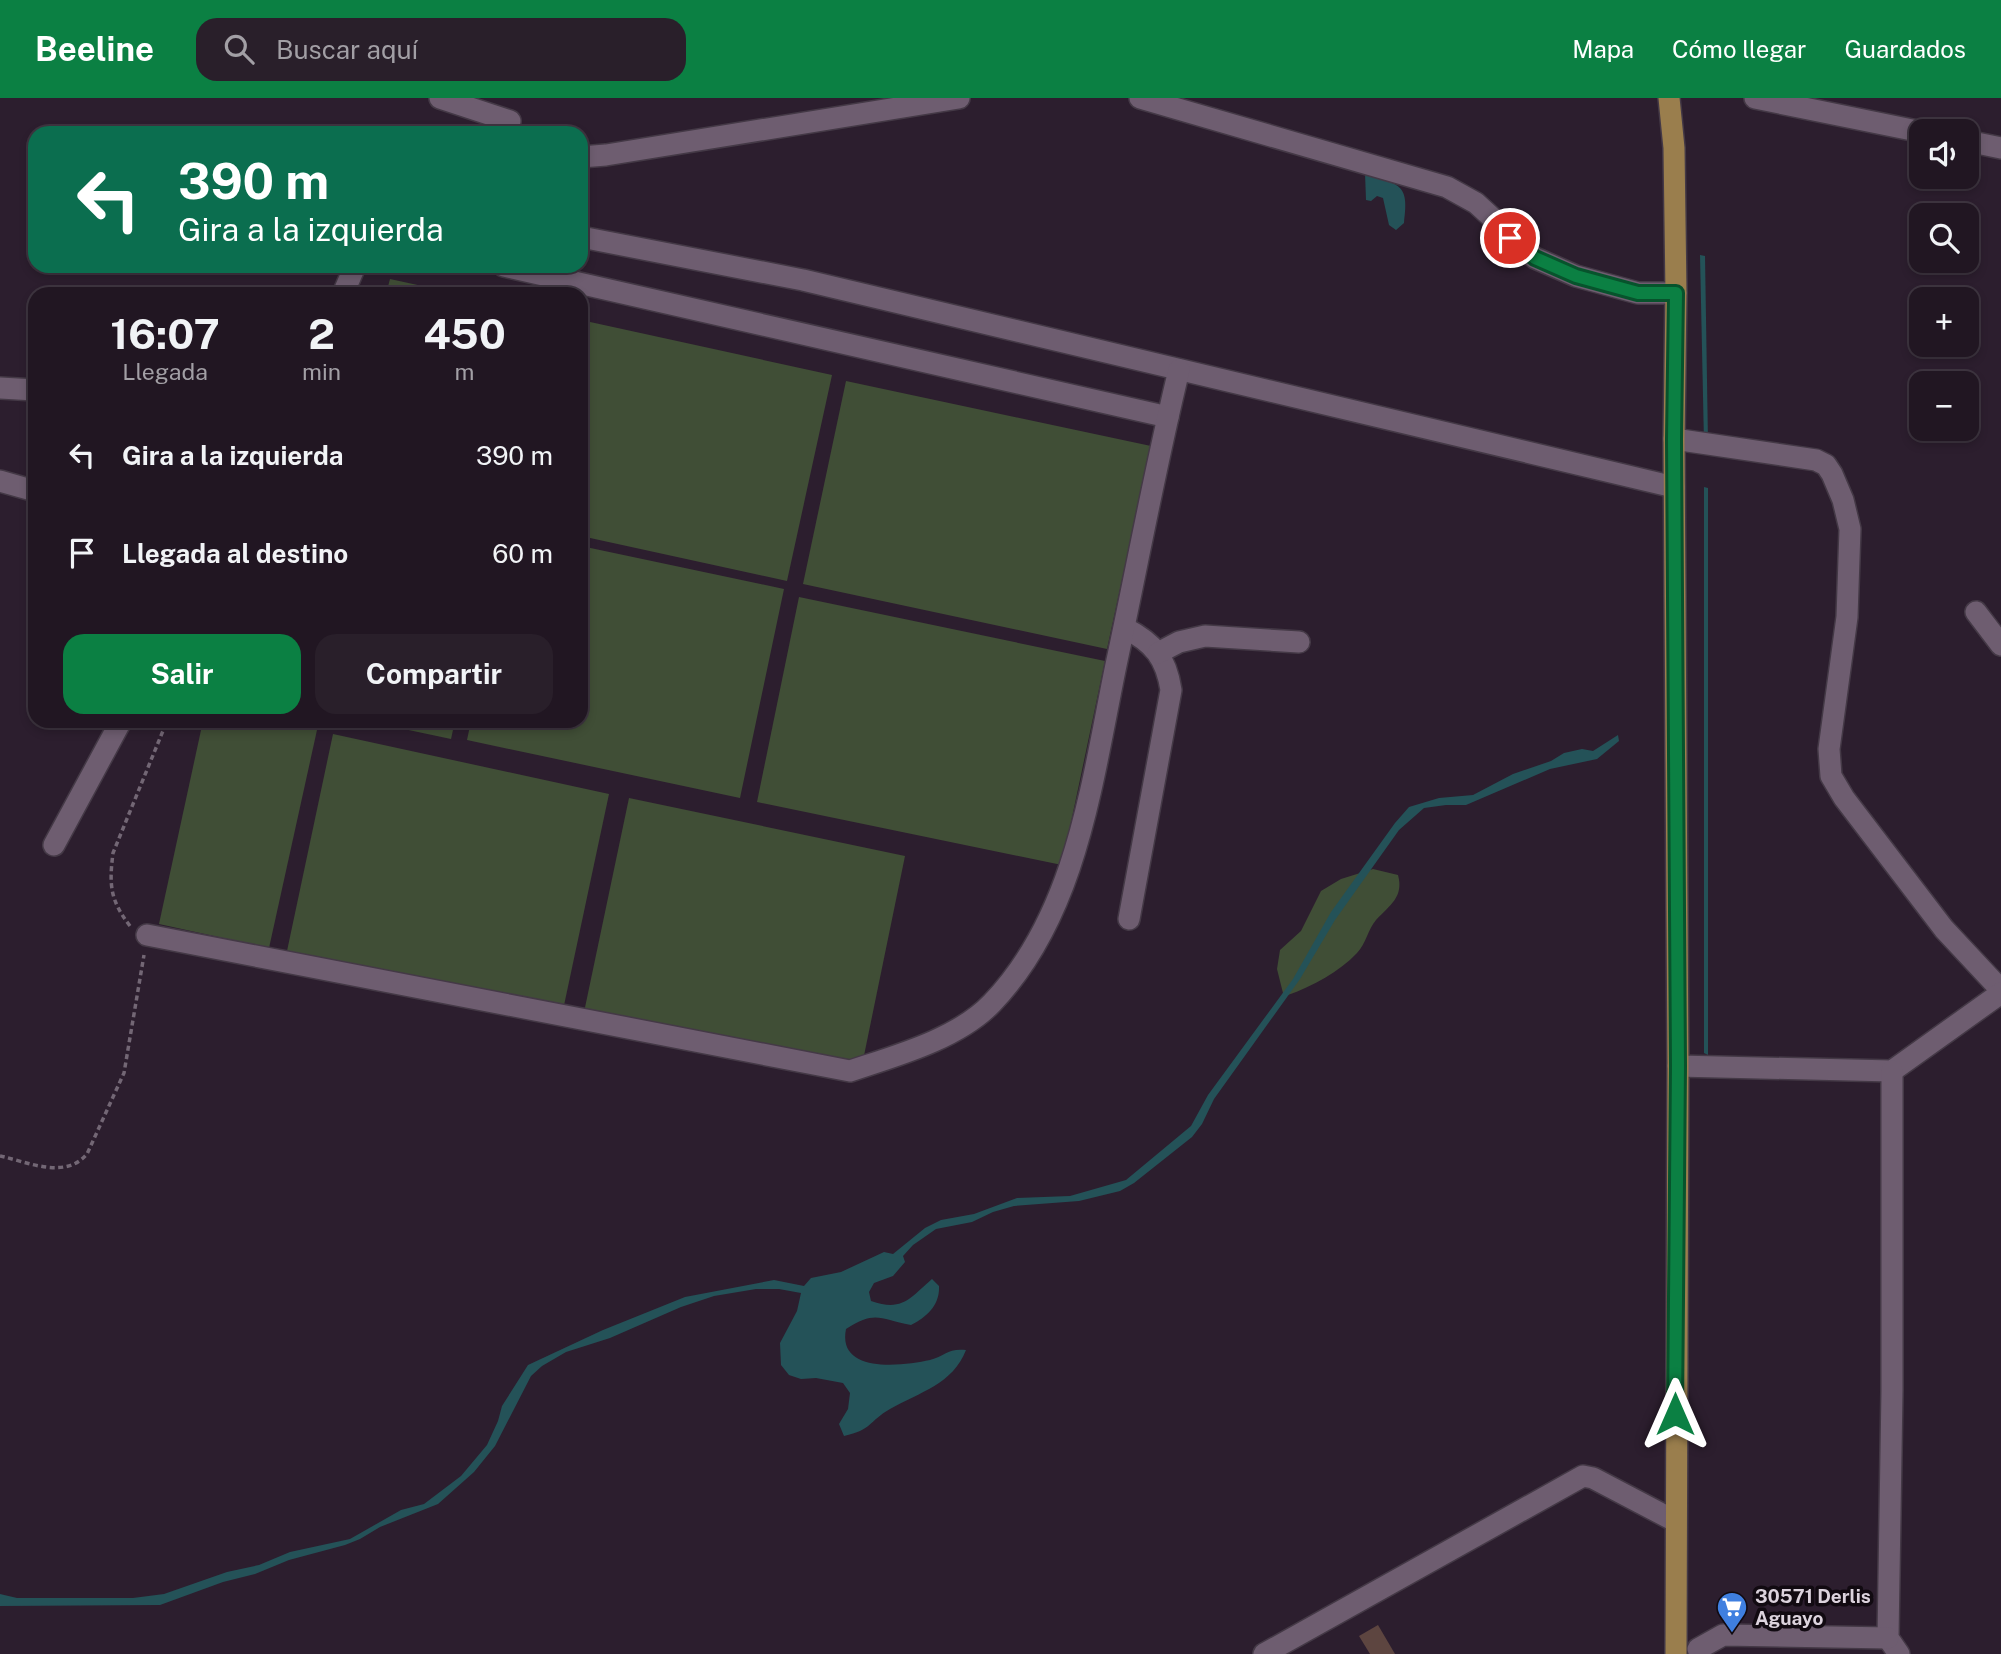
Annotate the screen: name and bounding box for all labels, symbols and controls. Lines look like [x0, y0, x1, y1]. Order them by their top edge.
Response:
search box [196, 18, 686, 81]
text: Beeline [35, 30, 154, 68]
icon: search [220, 30, 258, 68]
text: Buscar aquí [276, 34, 418, 65]
text: Mapa [1572, 35, 1634, 63]
text: Cómo llegar [1672, 35, 1806, 63]
text: Guardados [1844, 35, 1966, 63]
map controls [1909, 119, 1979, 441]
button: sound [1909, 119, 1979, 189]
text: 390 m [178, 152, 329, 210]
icon: left [63, 154, 154, 245]
button: search [1909, 203, 1979, 273]
pin [1480, 208, 1540, 268]
text: Gira a la izquierda [178, 211, 444, 248]
icon: arrive [1491, 219, 1529, 257]
button: + [1909, 287, 1979, 357]
text: 16:07 [110, 309, 220, 358]
text: 2 [308, 309, 335, 358]
text: 450 [423, 309, 506, 358]
text: Llegada [122, 358, 208, 385]
text: min [302, 358, 341, 385]
text: m [455, 358, 474, 385]
button: − [1909, 371, 1979, 441]
icon: left [63, 436, 101, 474]
text: Gira a la izquierda [122, 440, 344, 471]
text: 390 m [476, 440, 553, 471]
icon: arrive [63, 534, 101, 572]
text: Llegada al destino [122, 538, 348, 569]
text: 60 m [492, 538, 553, 569]
button: Salir [63, 634, 301, 714]
button: Compartir [315, 634, 553, 714]
position arrow [1638, 1377, 1712, 1451]
place label: 30571 Derlis Aguayo [1755, 1585, 1871, 1629]
supermarket icon: 30571 Derlis Aguayo [1715, 1590, 1749, 1634]

